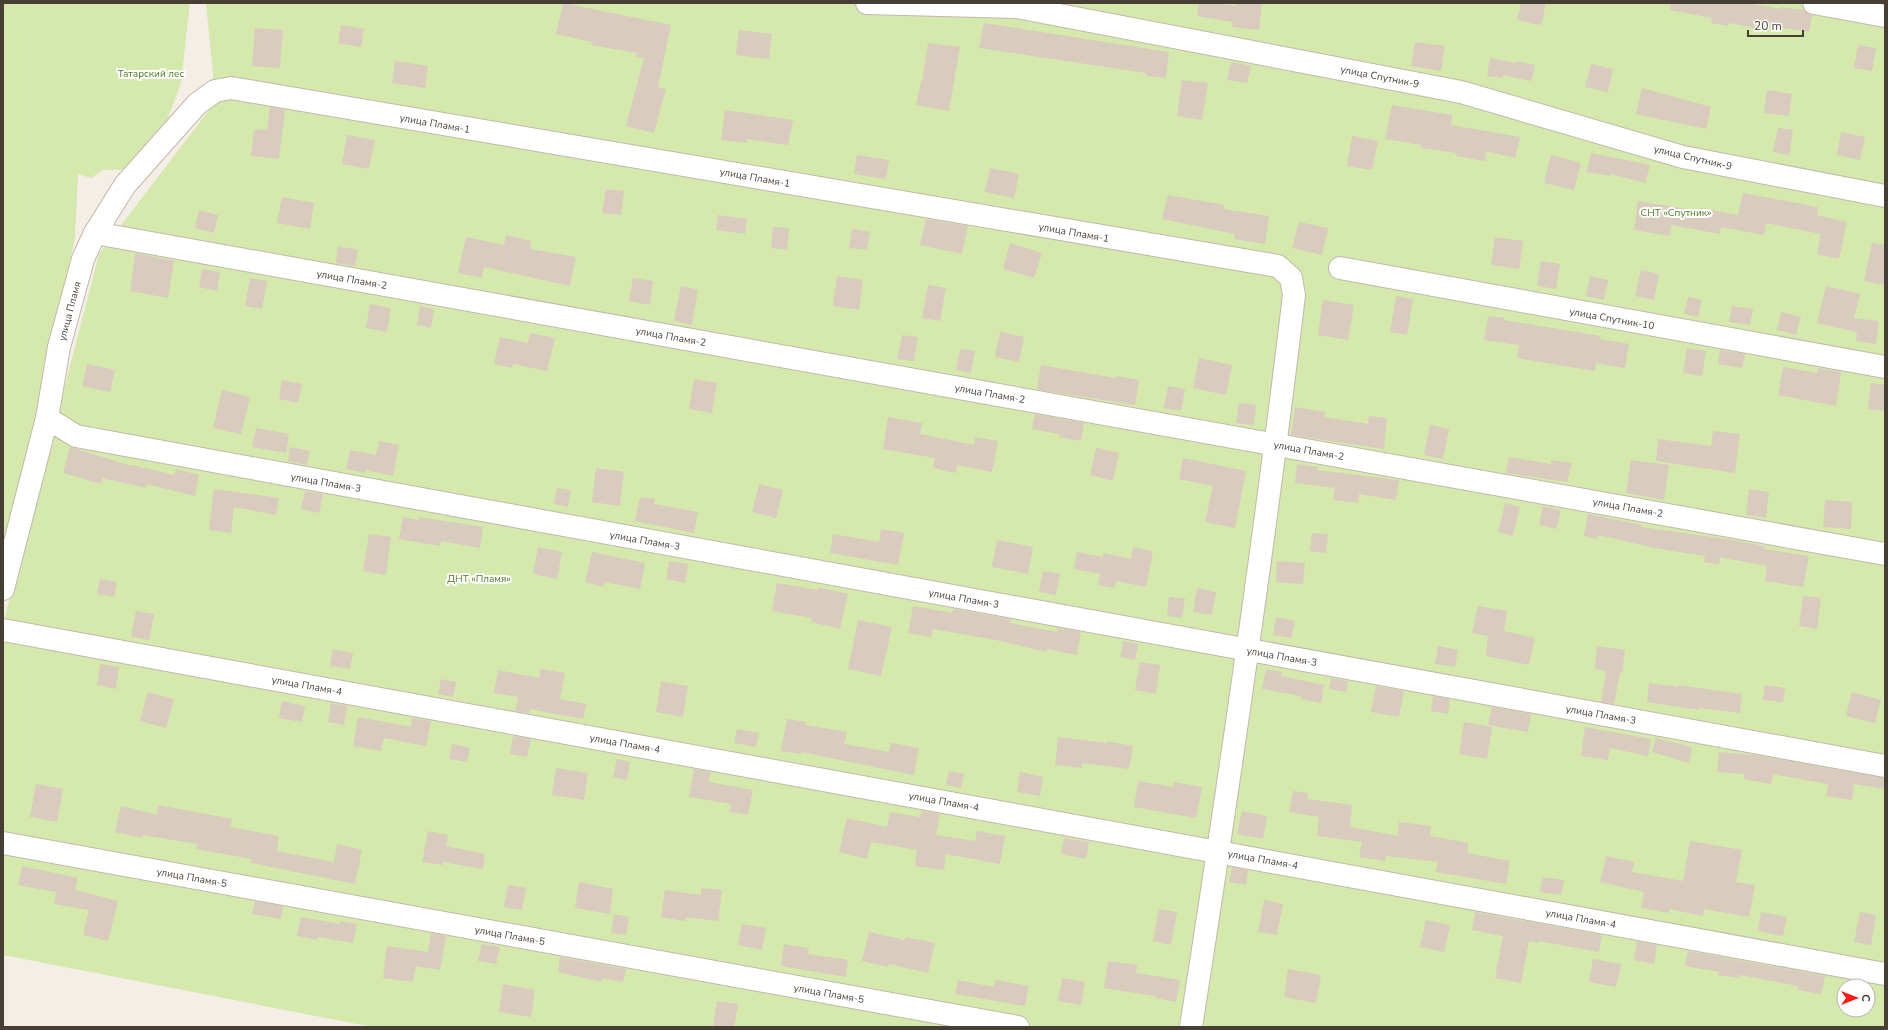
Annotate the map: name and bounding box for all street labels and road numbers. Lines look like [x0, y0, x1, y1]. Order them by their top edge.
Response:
street label: улица Спутник-9 [1339, 62, 1420, 91]
street label: улица Пламя-1 [398, 111, 471, 137]
street label: улица Спутник-9 [1652, 142, 1733, 174]
street label: улица Пламя-1 [718, 165, 791, 191]
street label: улица Пламя-1 [1037, 220, 1110, 246]
street label: улица Пламя-2 [315, 267, 388, 293]
street label: улица Пламя [55, 280, 85, 343]
street label: улица Спутник-10 [1568, 305, 1655, 333]
street label: улица Пламя-2 [634, 324, 707, 350]
street label: улица Пламя-2 [953, 381, 1026, 407]
street label: улица Пламя-2 [1272, 438, 1345, 464]
street label: улица Пламя-3 [289, 470, 362, 496]
street label: улица Пламя-2 [1591, 495, 1664, 521]
street label: улица Пламя-3 [608, 528, 681, 554]
street label: улица Пламя-3 [927, 586, 1000, 612]
street label: улица Пламя-3 [1245, 644, 1318, 670]
street label: улица Пламя-4 [270, 673, 343, 699]
street label: улица Пламя-3 [1564, 702, 1637, 728]
street label: улица Пламя-4 [588, 731, 661, 757]
street label: улица Пламя-4 [907, 789, 980, 815]
street label: улица Пламя-4 [1226, 847, 1299, 873]
street label: улица Пламя-5 [155, 865, 228, 891]
street label: улица Пламя-4 [1544, 906, 1617, 932]
street label: улица Пламя-5 [473, 923, 546, 949]
street label: улица Пламя-5 [792, 981, 865, 1007]

